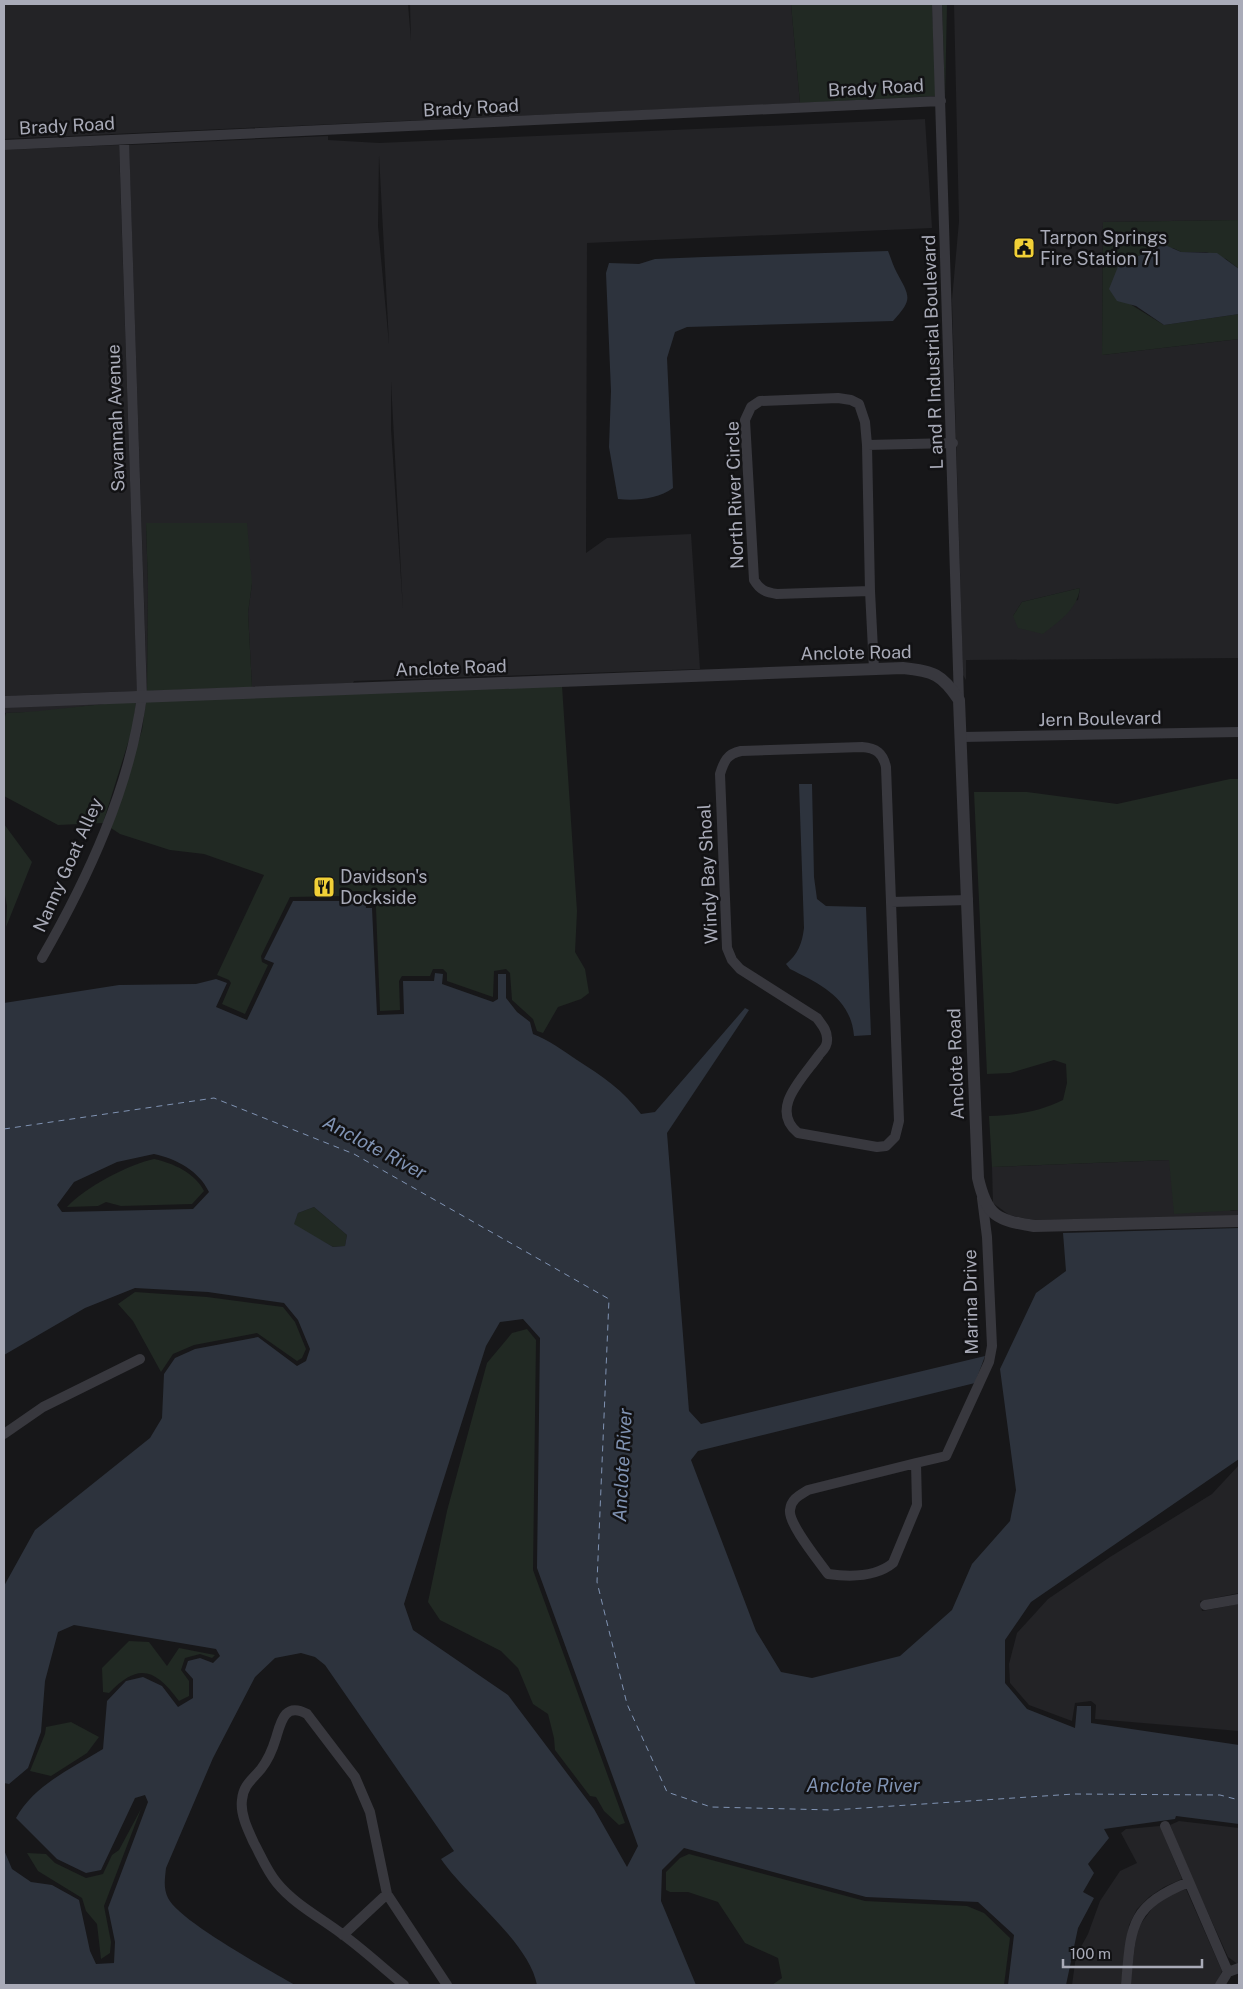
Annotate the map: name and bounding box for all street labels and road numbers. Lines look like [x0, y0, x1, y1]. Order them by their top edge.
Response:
street label: Brady Road [827, 75, 924, 100]
street label: Brady Road [422, 95, 519, 120]
street label: Brady Road [18, 113, 115, 138]
street label: L and R Industrial Boulevard [918, 234, 947, 470]
street label: Savannah Avenue [102, 344, 129, 492]
street label: North River Circle [721, 421, 748, 569]
street label: Anclote Road [800, 641, 912, 664]
street label: Anclote Road [395, 655, 507, 680]
street label: Jern Boulevard [1038, 707, 1162, 730]
street label: Nanny Goat Alley [29, 794, 107, 935]
street label: Windy Bay Shoal [693, 803, 722, 945]
street label: Anclote Road [943, 1008, 968, 1120]
street label: Marina Drive [959, 1249, 982, 1355]

